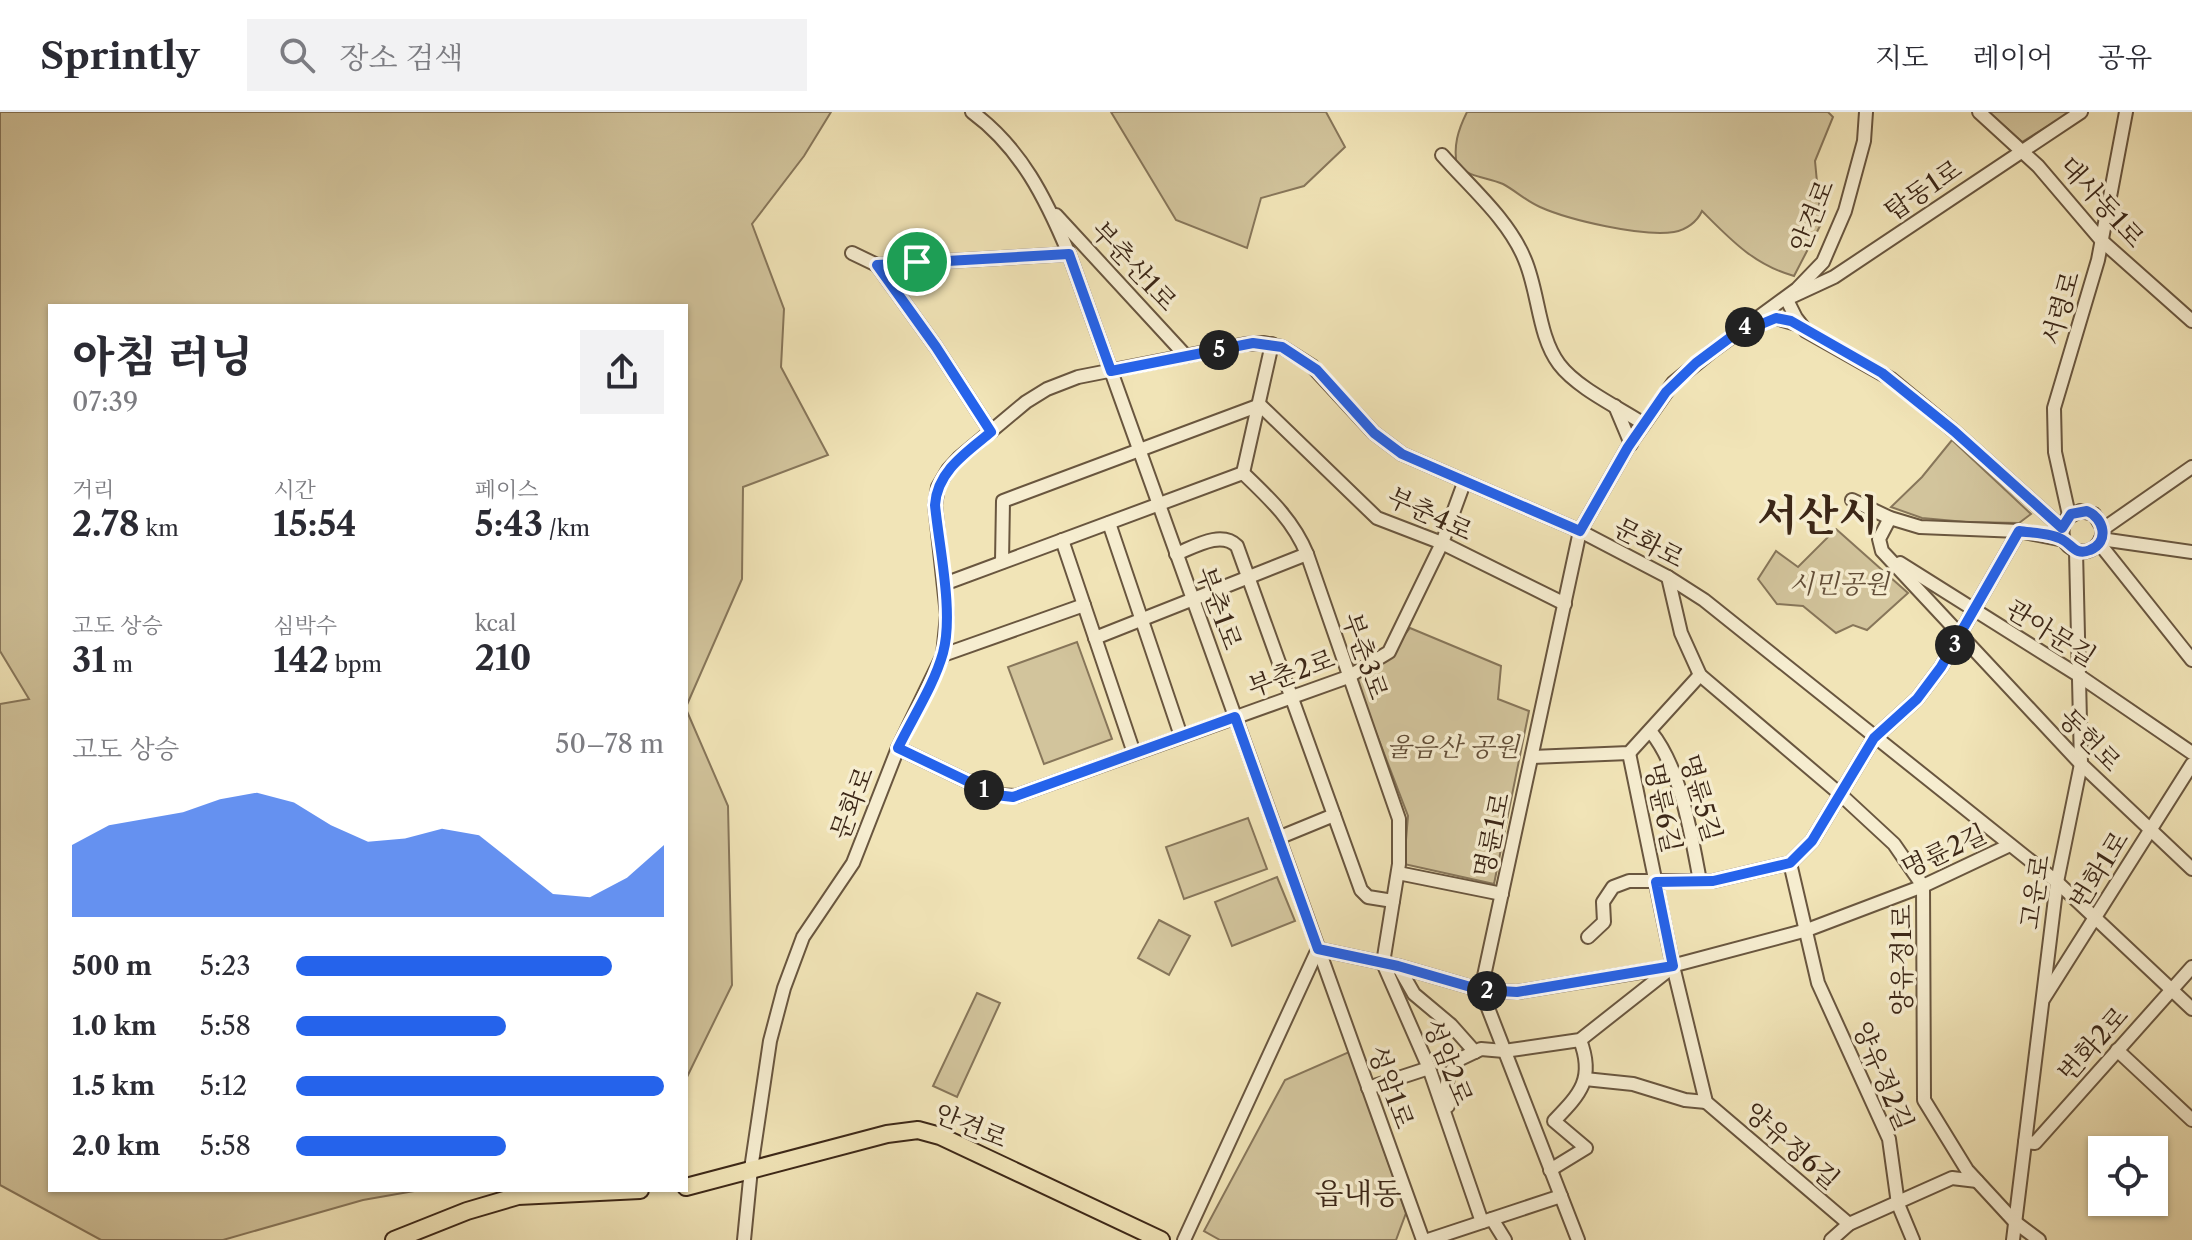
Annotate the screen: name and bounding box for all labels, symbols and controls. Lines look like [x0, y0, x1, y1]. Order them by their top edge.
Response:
search box [247, 19, 807, 91]
text: Sprintly [40, 32, 199, 79]
icon: search [275, 33, 319, 77]
text: 장소 검색 [339, 39, 463, 76]
text: 지도 [1875, 40, 1929, 74]
text: 레이어 [1973, 40, 2054, 74]
text: 공유 [2098, 40, 2152, 74]
street label: 대사동1로 [2053, 150, 2151, 254]
street label: 탑동1로 [1878, 153, 1968, 227]
street label: 안견로 [1783, 175, 1841, 257]
street label: 부춘산1로 [1084, 214, 1184, 318]
pin [883, 228, 951, 296]
icon: arrive [895, 240, 939, 284]
street label: 서령로 [2035, 267, 2087, 349]
pin: 4 [1725, 307, 1765, 347]
text: 4 [1738, 313, 1752, 340]
text: 아침 러닝 [72, 329, 253, 383]
button: share [580, 330, 664, 414]
pin: 5 [1199, 330, 1239, 370]
text: 5 [1213, 336, 1225, 363]
text: 07:39 [72, 386, 138, 418]
text: 거리 [72, 476, 115, 503]
text: 시간 [273, 476, 316, 503]
text: 페이스 [475, 476, 538, 503]
street label: 부춘4로 [1382, 480, 1478, 548]
district label: 서산시 [1757, 489, 1879, 541]
text: 2.78 [72, 503, 140, 545]
text: 15:54 [273, 503, 356, 545]
text: 5:43 [475, 503, 543, 545]
street label: 문화로 [1608, 511, 1690, 575]
text: km [140, 515, 179, 542]
text: /km [543, 515, 590, 542]
street label: 부춘1로 [1189, 562, 1249, 654]
park label: 시민공원 [1789, 568, 1891, 600]
street label: 관아문길 [2000, 593, 2102, 673]
street label: 부춘3로 [1335, 608, 1395, 704]
text: kcal [475, 610, 516, 637]
text: 고도 상승 [72, 612, 163, 639]
text: 심박수 [273, 612, 337, 639]
pin: 3 [1935, 625, 1975, 665]
text: 3 [1949, 631, 1961, 658]
text: 210 [475, 637, 531, 679]
text: 31 [72, 639, 107, 681]
text: 142 [273, 639, 329, 681]
street label: 부춘2로 [1243, 643, 1339, 703]
text: m [107, 651, 133, 678]
text: bpm [329, 651, 382, 678]
street label: 동헌로 [2052, 702, 2128, 778]
text: 50–78 m [555, 728, 664, 760]
park label: 울음산 공원 [1387, 731, 1521, 763]
text: 고도 상승 [72, 733, 179, 765]
street label: 명륜5길 [1673, 751, 1729, 845]
street label: 명륜6길 [1638, 760, 1688, 856]
street label: 문화로 [824, 762, 880, 844]
pin: 1 [964, 770, 1004, 810]
text: 1 [979, 776, 989, 803]
street label: 명륜1로 [1467, 789, 1517, 881]
street label: 명륜2길 [1896, 817, 1992, 885]
street label: 번화1로 [2063, 825, 2135, 915]
street label: 고운로 [2013, 852, 2057, 932]
street label: 양유정1로 [1886, 904, 1918, 1016]
text: 500 m [72, 950, 152, 982]
text: 5:23 [200, 950, 251, 982]
pin: 2 [1467, 971, 1507, 1011]
text: 2 [1481, 977, 1494, 1004]
street label: 번화2로 [2051, 1000, 2135, 1088]
text: 1.0 km [72, 1010, 157, 1042]
text: 5:58 [200, 1010, 251, 1042]
street label: 성암2로 [1416, 1014, 1480, 1110]
street label: 양유정2길 [1846, 1017, 1920, 1135]
street label: 성암1로 [1361, 1041, 1421, 1133]
text: 1.5 km [72, 1070, 155, 1102]
text: 5:12 [200, 1070, 247, 1102]
street label: 양유정6길 [1738, 1096, 1846, 1196]
street label: 안견로 [930, 1097, 1012, 1155]
text: 2.0 km [72, 1130, 160, 1162]
text: 5:58 [200, 1130, 251, 1162]
map controls [2088, 1136, 2168, 1216]
button: locate [2088, 1136, 2168, 1216]
district label: 읍내동 [1315, 1175, 1401, 1212]

